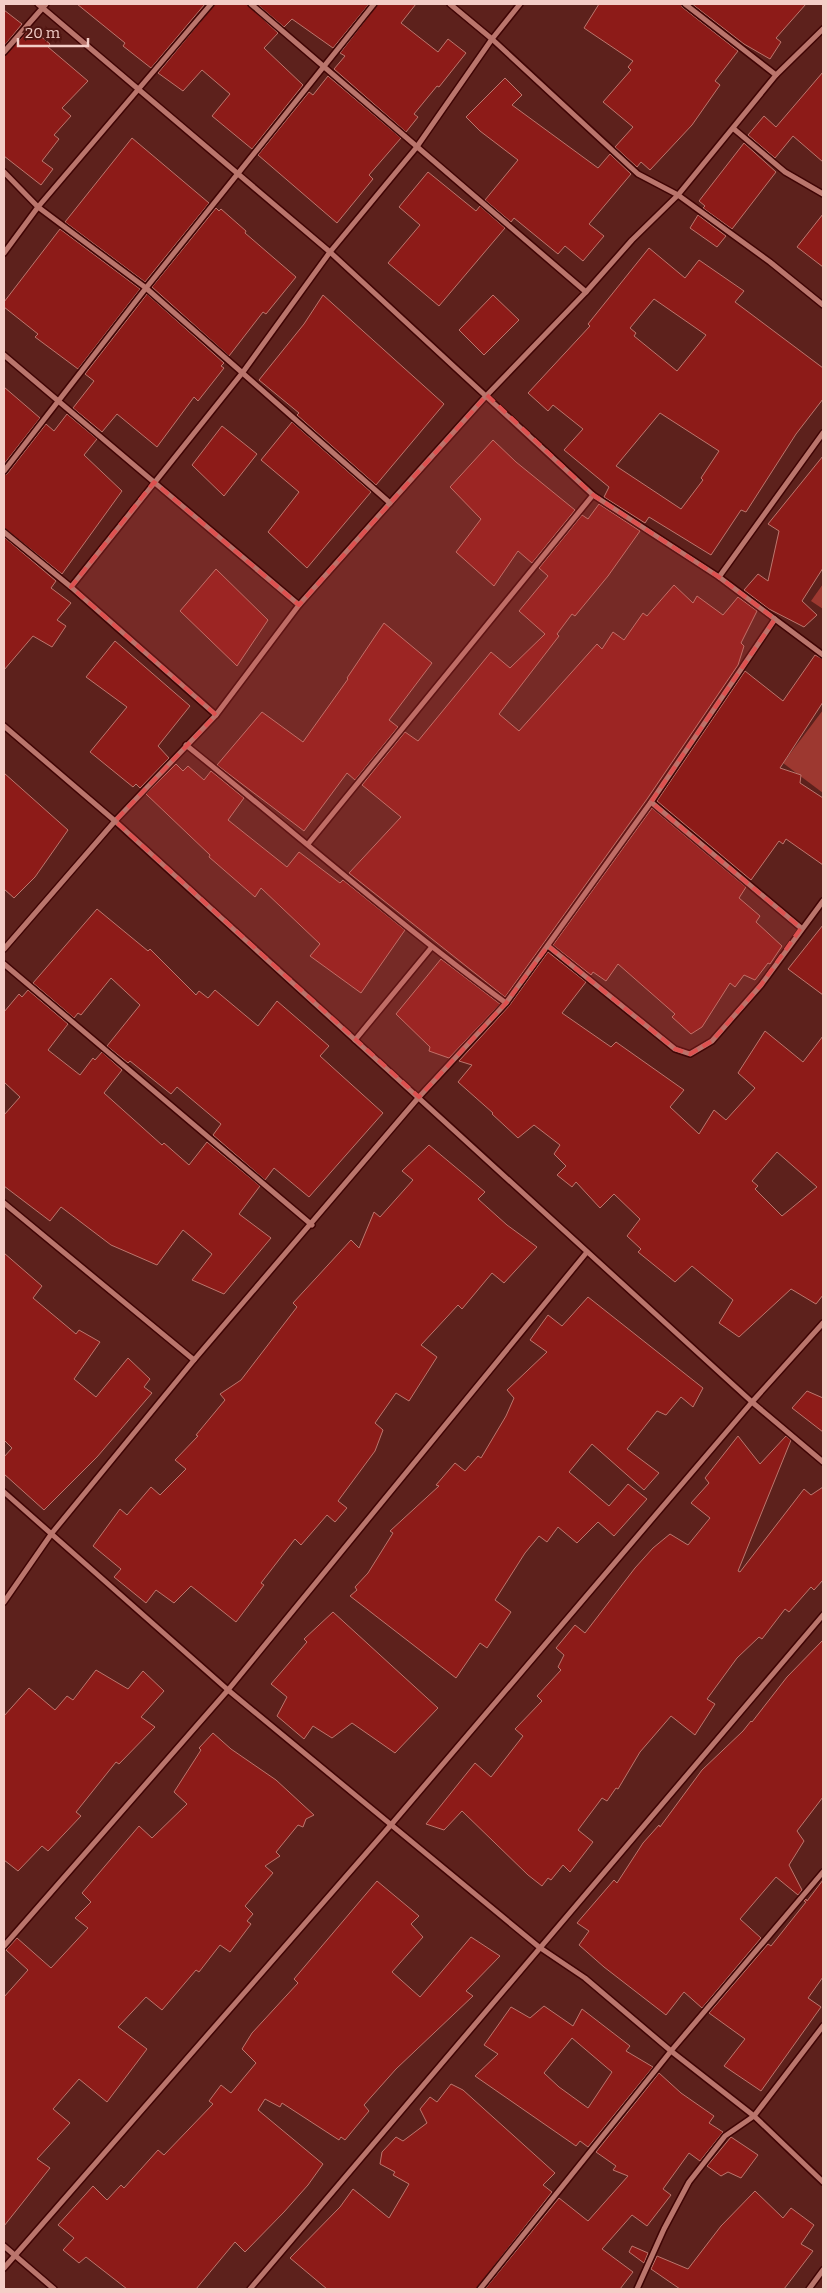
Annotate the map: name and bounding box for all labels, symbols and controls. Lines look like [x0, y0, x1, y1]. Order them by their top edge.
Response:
scale bar [18, 15, 88, 47]
text: 20 m [25, 24, 61, 42]

